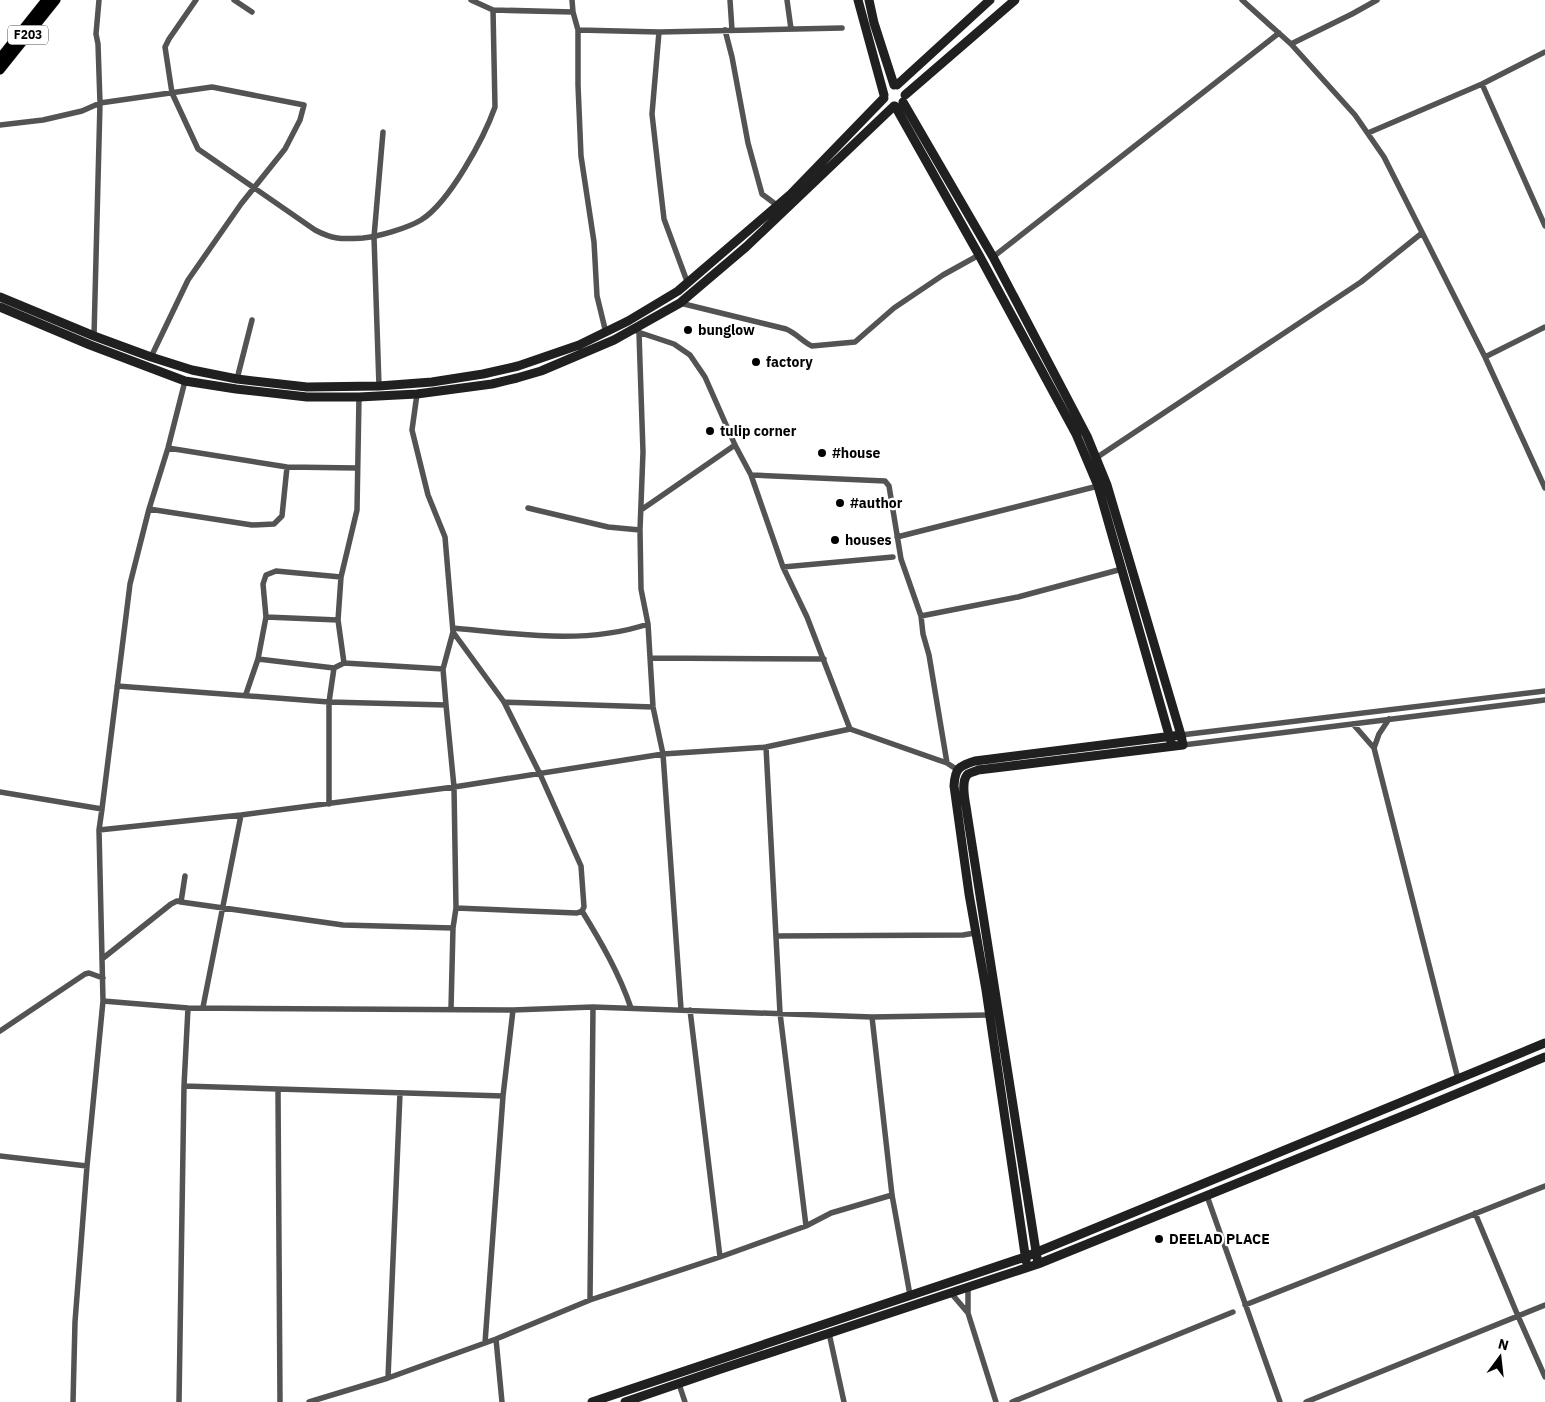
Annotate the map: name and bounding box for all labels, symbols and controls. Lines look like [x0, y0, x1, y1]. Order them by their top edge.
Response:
road number: F203 [8, 26, 48, 44]
place label: bunglow [698, 321, 755, 339]
marker: bunglow [682, 324, 694, 336]
place label: factory [766, 353, 813, 371]
marker: factory [750, 356, 762, 368]
place label: tulip corner [720, 422, 797, 440]
marker: tulip corner [704, 425, 716, 437]
place label: #house [832, 444, 880, 462]
marker: #house [816, 447, 828, 459]
place label: #author [850, 494, 903, 512]
marker: #author [834, 497, 846, 509]
place label: houses [845, 531, 892, 549]
marker: houses [829, 534, 841, 546]
place label: DEELAD PLACE [1169, 1230, 1270, 1248]
marker: DEELAD PLACE [1153, 1233, 1165, 1245]
north arrow [1475, 1332, 1525, 1382]
text: N [1496, 1334, 1511, 1354]

